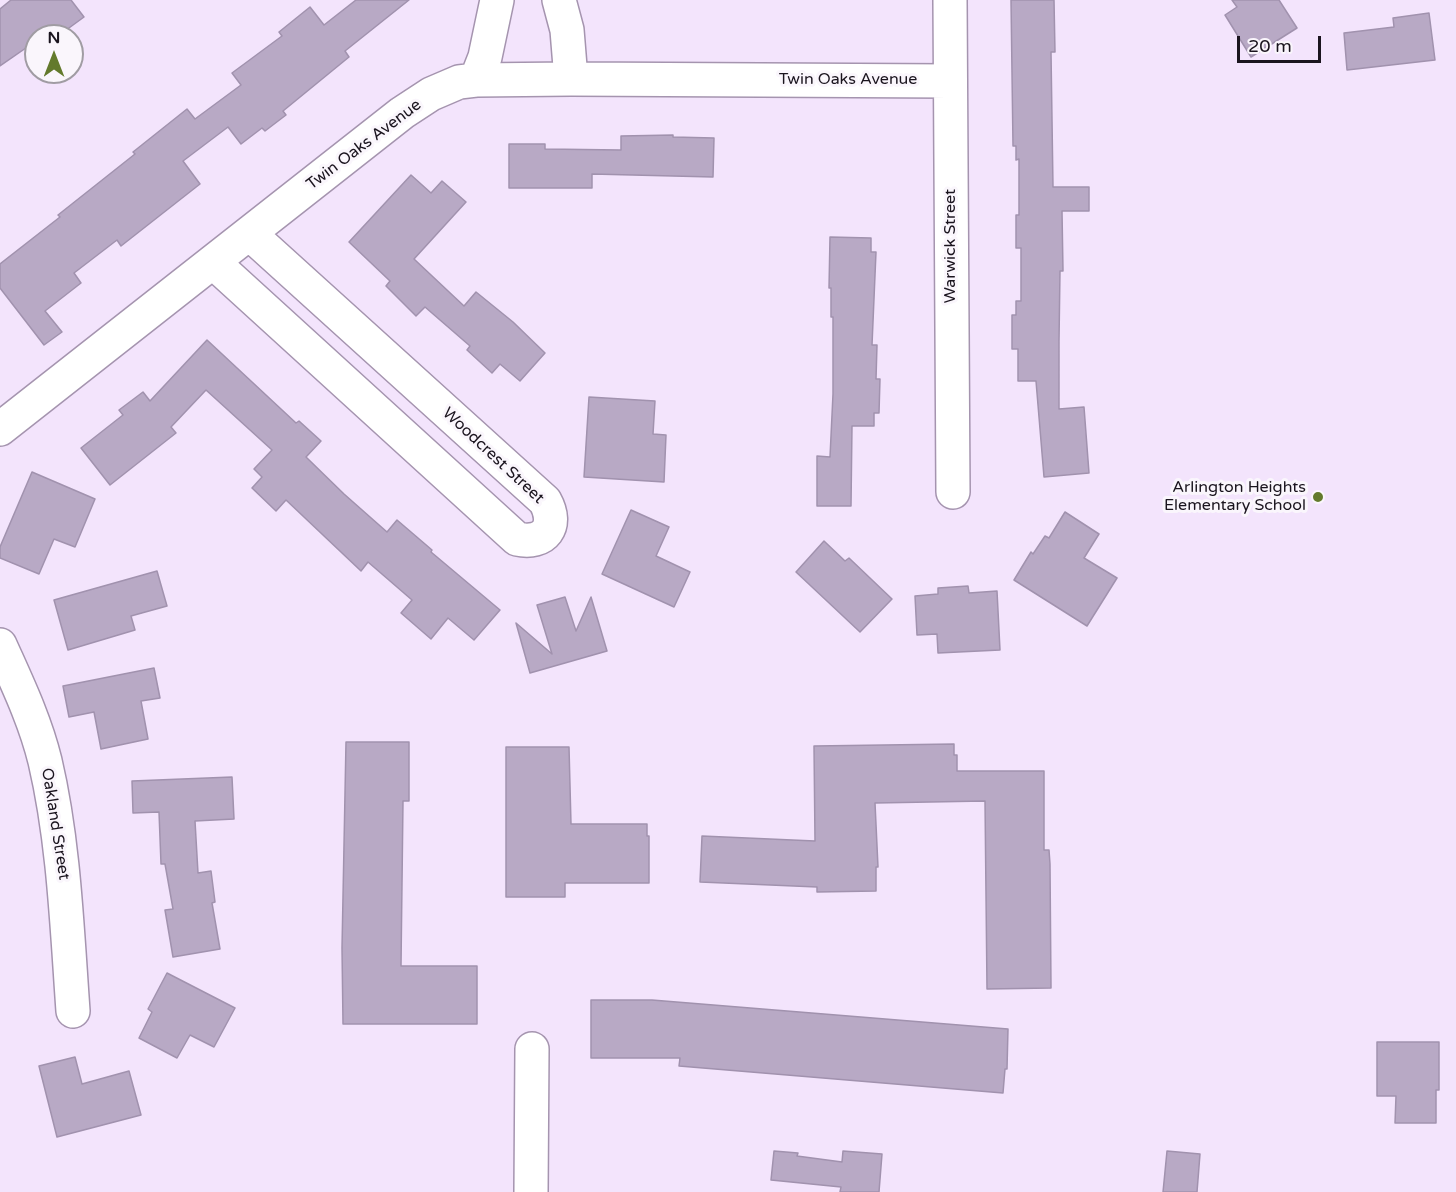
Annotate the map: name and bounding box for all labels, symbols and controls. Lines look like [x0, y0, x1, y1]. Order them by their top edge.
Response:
north arrow [24, 24, 84, 84]
scale bar [1240, 24, 1324, 62]
text: N [48, 28, 60, 48]
text: 20 m [1248, 35, 1292, 57]
street label: Twin Oaks Avenue [779, 70, 917, 90]
street label: Twin Oaks Avenue [303, 96, 425, 194]
street label: Warwick Street [941, 189, 961, 303]
street label: Woodcrest Street [438, 404, 548, 508]
place label: Arlington Heights Elementary School [1164, 478, 1306, 516]
marker: Arlington Heights Elementary School [1311, 490, 1325, 504]
street label: Oakland Street [37, 767, 73, 881]

